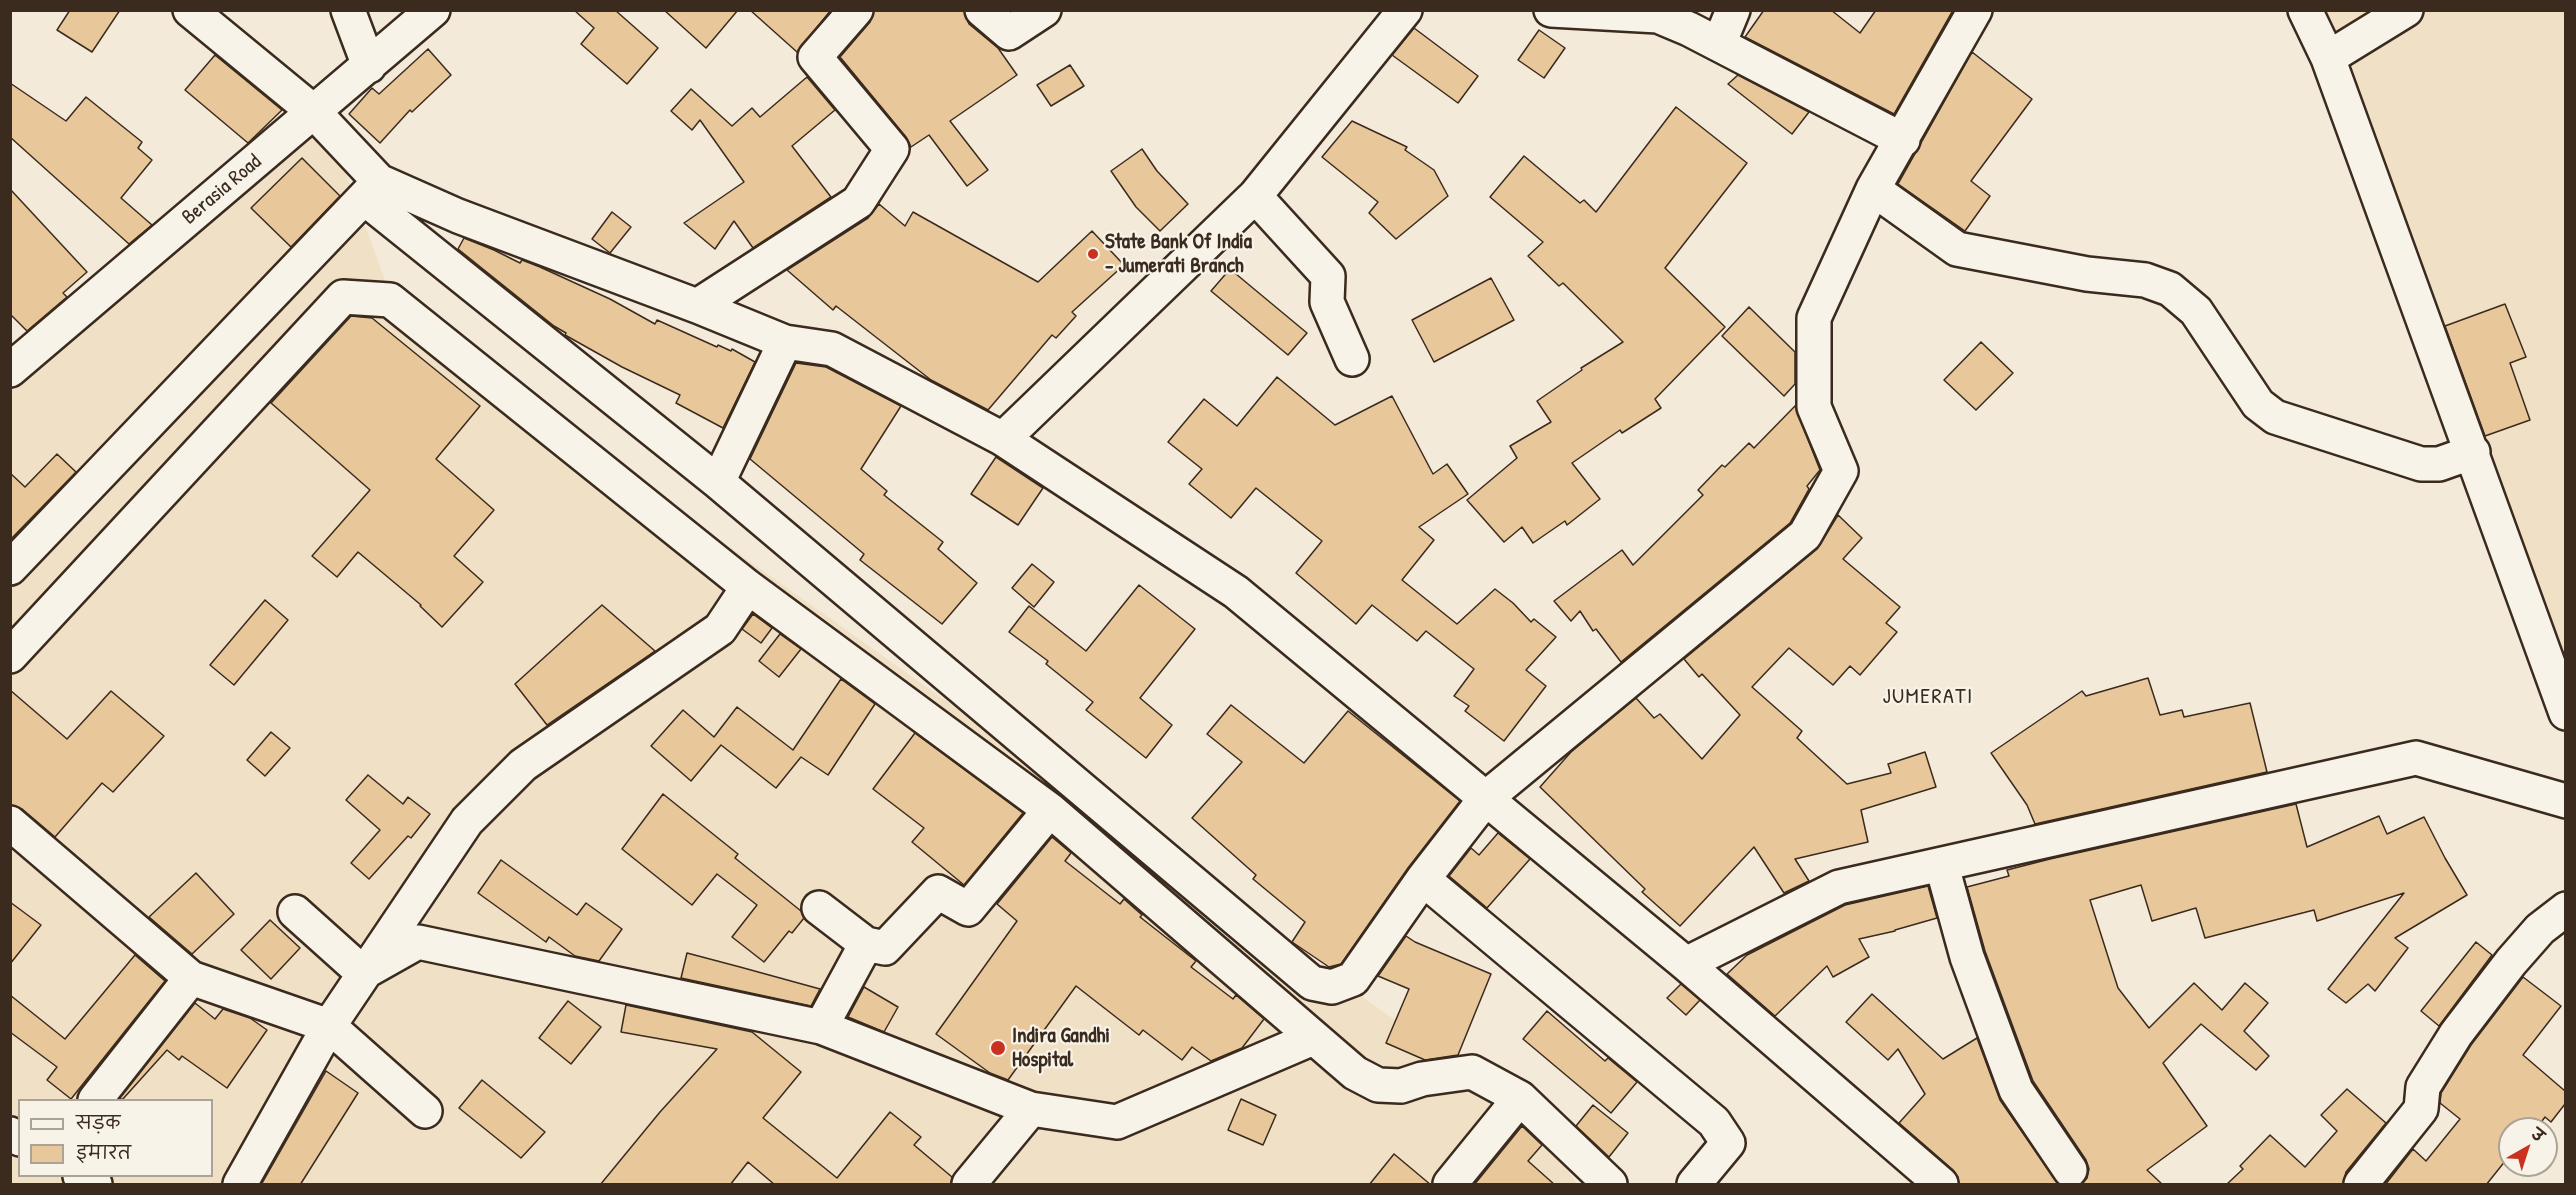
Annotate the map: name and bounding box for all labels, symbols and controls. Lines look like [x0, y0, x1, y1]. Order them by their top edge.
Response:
street label: Berasia Road [177, 150, 267, 230]
place label: State Bank Of India - Jumerati Branch [1105, 229, 1252, 279]
marker: State Bank Of India - Jumerati Branch [1086, 247, 1100, 261]
district label: JUMERATI [1882, 684, 1974, 710]
place label: Indira Gandhi Hospital [1012, 1023, 1110, 1073]
marker: Indira Gandhi Hospital [989, 1039, 1007, 1057]
legend [18, 1099, 213, 1177]
text: सड़क [76, 1110, 120, 1135]
north arrow [2498, 1117, 2558, 1177]
text: उ [2527, 1123, 2549, 1146]
text: इमारत [76, 1140, 131, 1165]

